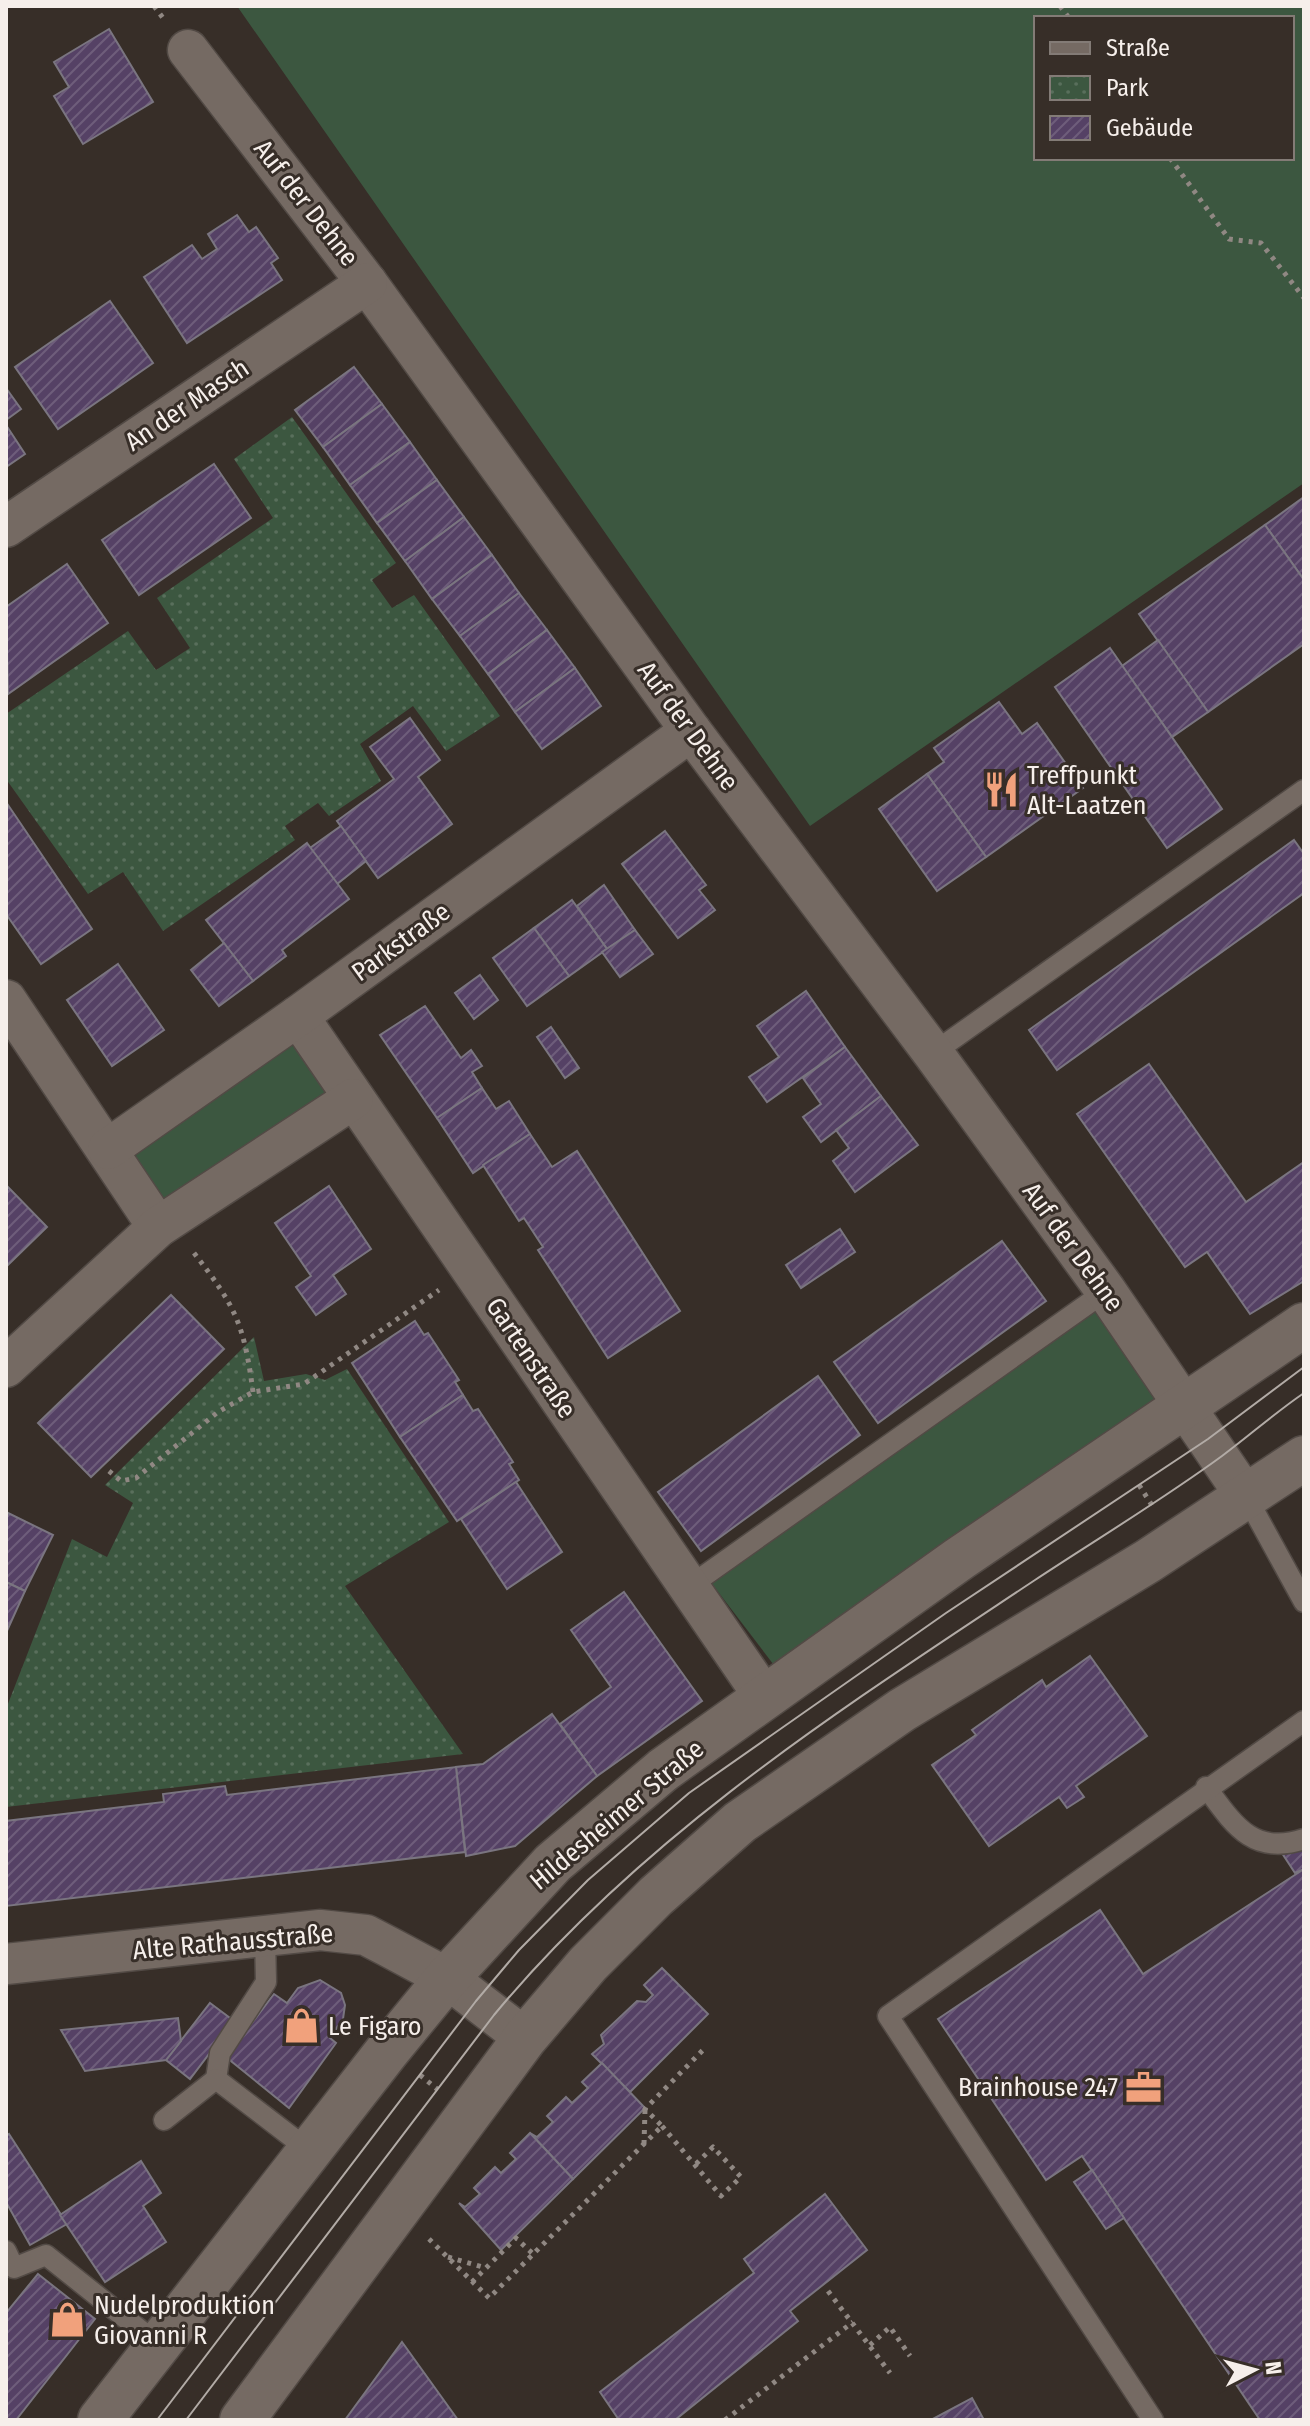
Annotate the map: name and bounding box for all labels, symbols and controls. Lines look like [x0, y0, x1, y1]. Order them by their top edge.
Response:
legend [1034, 16, 1294, 160]
text: Straße [1106, 34, 1170, 62]
text: Park [1106, 74, 1149, 102]
text: Gebäude [1106, 114, 1193, 142]
street label: Auf der Dehne [247, 134, 365, 272]
street label: An der Masch [119, 352, 255, 458]
street label: Auf der Dehne [631, 656, 745, 796]
place label: Treffpunkt Alt-Laatzen [1027, 760, 1146, 821]
restaurant icon: Treffpunkt Alt-Laatzen [982, 771, 1020, 809]
street label: Parkstraße [346, 896, 456, 988]
street label: Auf der Dehne [1016, 1177, 1130, 1317]
street label: Gartenstraße [479, 1292, 583, 1424]
street label: Hildesheimer Straße [524, 1733, 710, 1897]
street label: Alte Rathausstraße [132, 1918, 334, 1966]
shop icon: Le Figaro [283, 2007, 321, 2045]
place label: Le Figaro [328, 2011, 422, 2042]
office icon: Brainhouse 247 [1125, 2068, 1163, 2106]
place label: Brainhouse 247 [958, 2072, 1118, 2103]
place label: Nudelproduktion Giovanni R [94, 2290, 275, 2351]
shop icon: Nudelproduktion Giovanni R [49, 2301, 87, 2339]
north arrow [1214, 2330, 1294, 2410]
text: N [1259, 2360, 1288, 2376]

